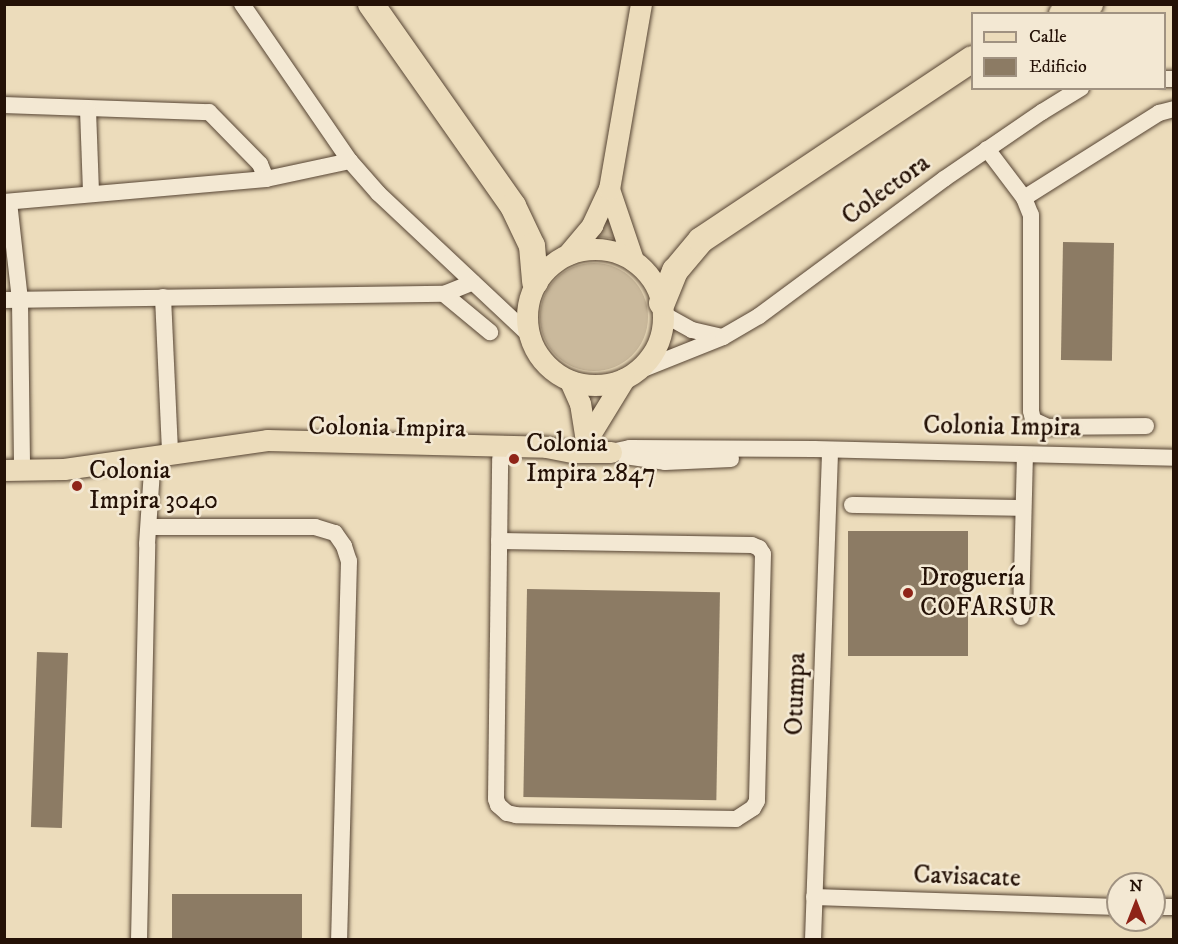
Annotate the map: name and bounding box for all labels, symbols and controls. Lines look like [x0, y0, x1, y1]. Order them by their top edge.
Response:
legend [971, 12, 1166, 90]
text: Calle [1029, 26, 1067, 48]
text: Edificio [1029, 56, 1087, 78]
street label: Colectora [836, 148, 936, 232]
street label: Colonia Impira [923, 410, 1081, 444]
street label: Colonia Impira [308, 411, 466, 445]
place label: Colonia Impira 2847 [526, 428, 656, 490]
marker: Colonia Impira 2847 [507, 452, 521, 466]
place label: Colonia Impira 3040 [89, 455, 218, 516]
marker: Colonia Impira 3040 [70, 479, 84, 493]
place label: Droguería COFARSUR [920, 562, 1056, 624]
marker: Droguería COFARSUR [901, 586, 915, 600]
street label: Otumpa [779, 652, 813, 736]
street label: Cavisacate [913, 860, 1021, 894]
north arrow [1106, 872, 1166, 932]
text: N [1129, 876, 1143, 896]

